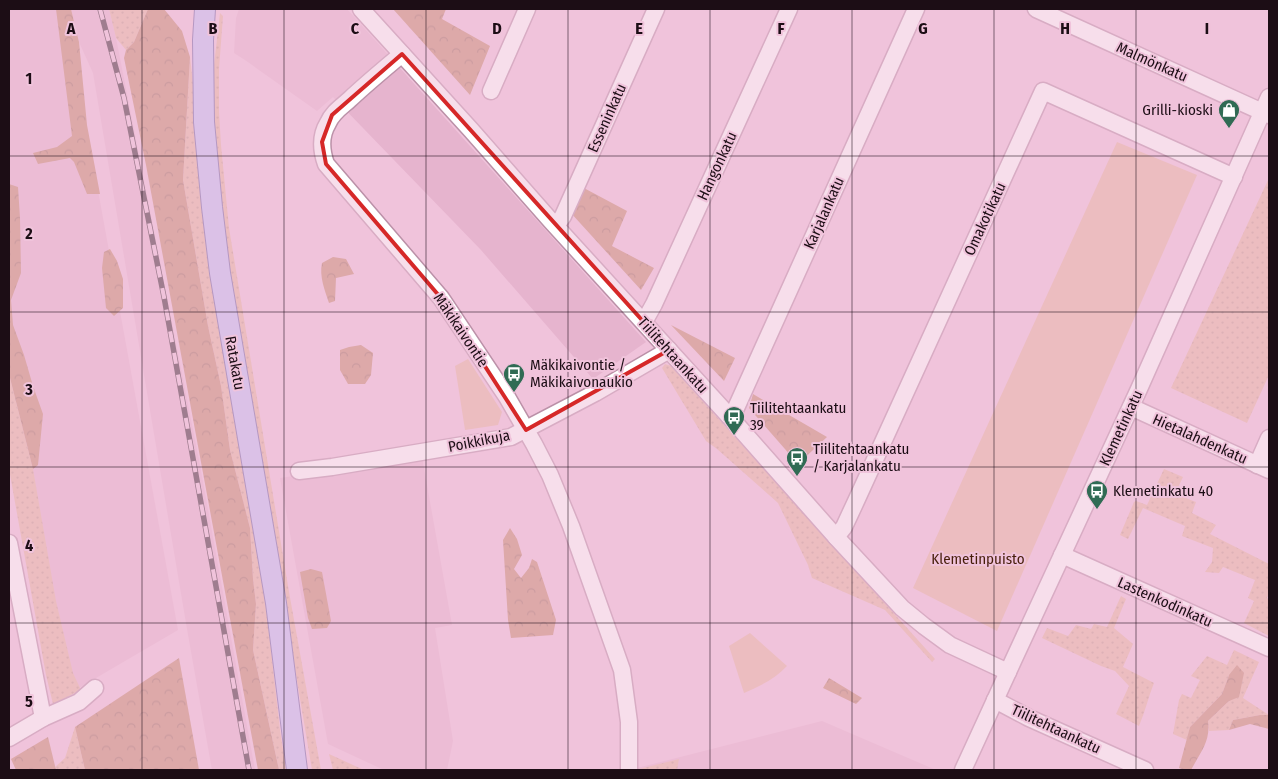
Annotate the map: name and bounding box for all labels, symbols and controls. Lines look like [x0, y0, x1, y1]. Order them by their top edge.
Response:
text: A [66, 19, 76, 38]
text: B [209, 19, 218, 38]
text: C [351, 19, 360, 38]
text: D [492, 19, 502, 38]
text: E [635, 19, 643, 38]
text: F [777, 19, 785, 38]
text: G [918, 19, 928, 38]
text: H [1060, 19, 1070, 38]
text: I [1205, 19, 1209, 38]
street label: Malmönkatu [1114, 38, 1190, 86]
text: 1 [26, 69, 32, 88]
street label: Esseninkatu [584, 81, 630, 155]
shop icon: Grilli-kioski [1217, 98, 1241, 129]
place label: Grilli-kioski [1142, 101, 1213, 119]
street label: Hangonkatu [693, 129, 741, 203]
street label: Karjalankatu [800, 174, 848, 252]
street label: Omakotikatu [960, 180, 1010, 258]
text: 2 [24, 224, 33, 243]
street label: Mäkikaivontie [430, 290, 492, 370]
street label: Tiilitehtaankatu [634, 313, 712, 397]
street label: Ratakatu [221, 335, 249, 391]
place label: Mäkikaivontie / Mäkikaivonaukio [530, 356, 633, 391]
bus stop icon: Mäkikaivontie / Mäkikaivonaukio [502, 362, 526, 393]
text: 3 [24, 380, 33, 399]
street label: Klemetinkatu [1096, 387, 1146, 469]
place label: Tiilitehtaankatu 39 [750, 399, 846, 434]
bus stop icon: Tiilitehtaankatu 39 [722, 405, 746, 436]
street label: Hietalahdenkatu [1150, 410, 1250, 468]
street label: Poikkikuja [447, 426, 511, 456]
place label: Tiilitehtaankatu / Karjalankatu [813, 440, 909, 475]
bus stop icon: Tiilitehtaankatu / Karjalankatu [785, 446, 809, 477]
bus stop icon: Klemetinkatu 40 [1085, 479, 1109, 510]
place label: Klemetinkatu 40 [1113, 482, 1213, 500]
text: 4 [25, 536, 33, 555]
park label: Klemetinpuisto [931, 550, 1025, 568]
street label: Lastenkodinkatu [1115, 573, 1215, 631]
text: 5 [25, 692, 33, 711]
street label: Tiilitehtaankatu [1008, 700, 1104, 758]

